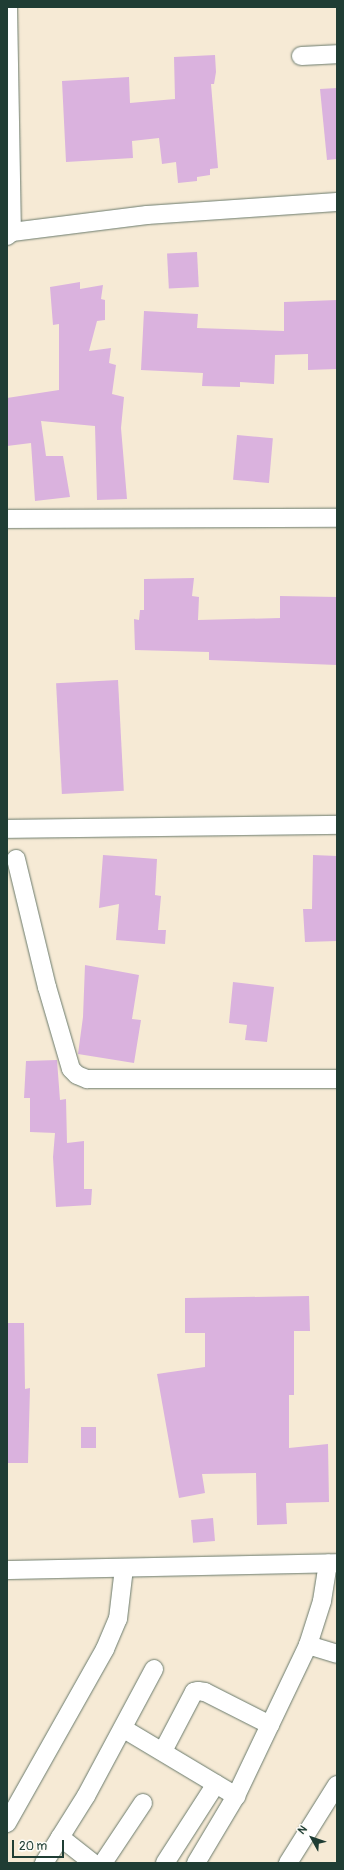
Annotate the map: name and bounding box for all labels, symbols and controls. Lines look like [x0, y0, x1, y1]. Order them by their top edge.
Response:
north arrow [292, 1818, 332, 1858]
text: N [295, 1823, 310, 1837]
scale bar [14, 1832, 66, 1858]
text: 20 m [19, 1839, 47, 1854]

